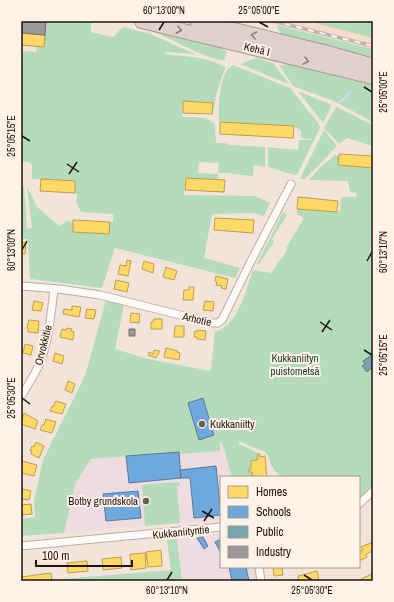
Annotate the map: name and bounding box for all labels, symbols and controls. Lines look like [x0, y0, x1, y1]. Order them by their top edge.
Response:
text: 60°13'00"N [143, 4, 185, 17]
text: 25°05'00"E [238, 4, 280, 17]
one-way arrow [176, 26, 183, 34]
one-way arrow [251, 31, 258, 40]
street label: Kehä I [243, 39, 271, 59]
one-way arrow [302, 56, 309, 65]
text: 25°05'00"E [377, 71, 390, 113]
text: 25°05'15"E [5, 115, 18, 157]
text: 60°13'00"N [5, 229, 18, 271]
text: 60°13'10"N [377, 231, 390, 273]
street label: Arhotie [180, 309, 213, 329]
street label: Orvokkitie [31, 323, 55, 367]
text: 25°05'15"E [377, 334, 390, 376]
park label: Kukkaniityn puistometsä [270, 351, 320, 378]
text: 25°05'30"E [5, 377, 18, 419]
place label: Kukkaniitty [210, 417, 255, 431]
marker: Kukkaniitty [197, 419, 207, 429]
legend [220, 476, 360, 568]
text: Homes [256, 484, 287, 500]
place label: Botby grundskola [68, 494, 138, 508]
marker: Botby grundskola [141, 496, 151, 506]
text: Schools [256, 504, 291, 520]
street label: Kukkaniityntie [152, 522, 210, 542]
text: Public [256, 524, 283, 540]
scale bar [36, 542, 132, 568]
text: Industry [256, 544, 291, 560]
text: 100 m [42, 548, 69, 564]
text: 60°13'10"N [146, 584, 188, 597]
text: 25°05'30"E [291, 584, 333, 597]

